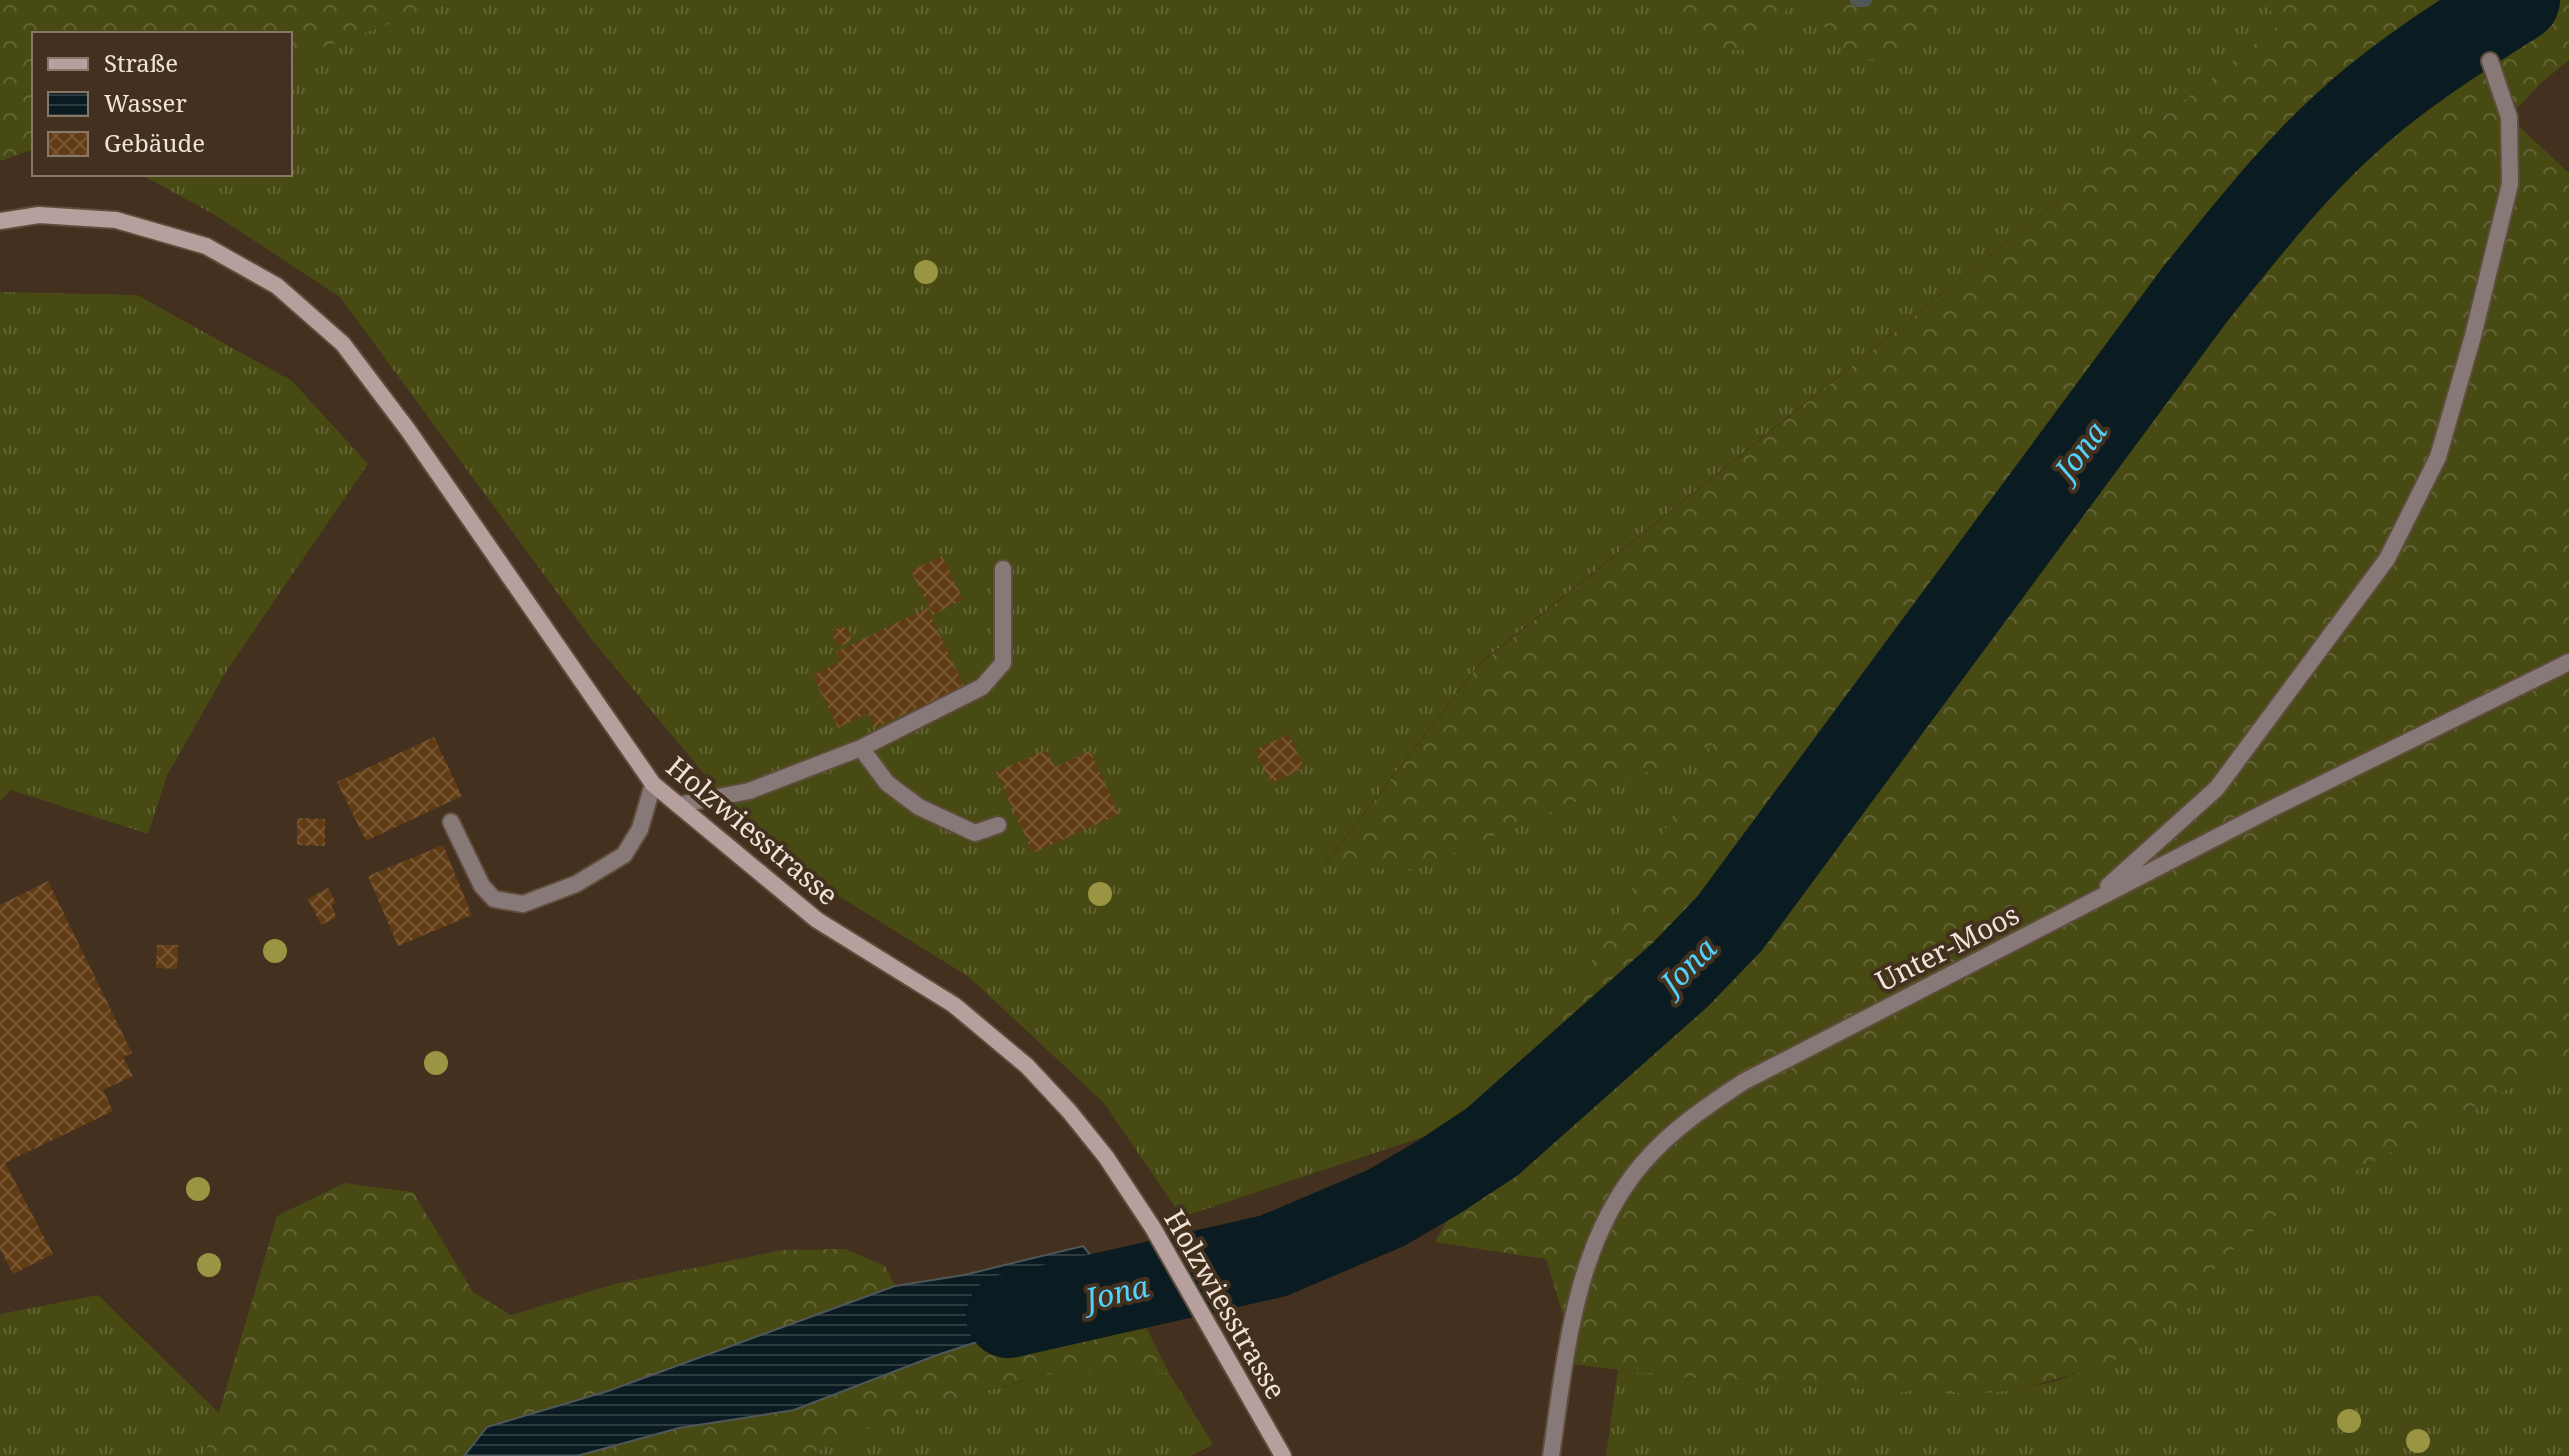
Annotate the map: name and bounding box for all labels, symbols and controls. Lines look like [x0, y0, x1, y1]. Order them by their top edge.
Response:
legend [32, 32, 292, 176]
text: Straße [104, 46, 178, 79]
text: Wasser [104, 86, 187, 119]
text: Gebäude [104, 126, 205, 159]
water label: Jona [2042, 412, 2116, 492]
street label: Holzwiesstrasse [659, 747, 847, 913]
street label: Unter-Moos [1869, 895, 2025, 999]
water label: Jona [1648, 928, 1725, 1005]
street label: Holzwiesstrasse [1156, 1202, 1296, 1406]
water label: Jona [1077, 1265, 1153, 1320]

